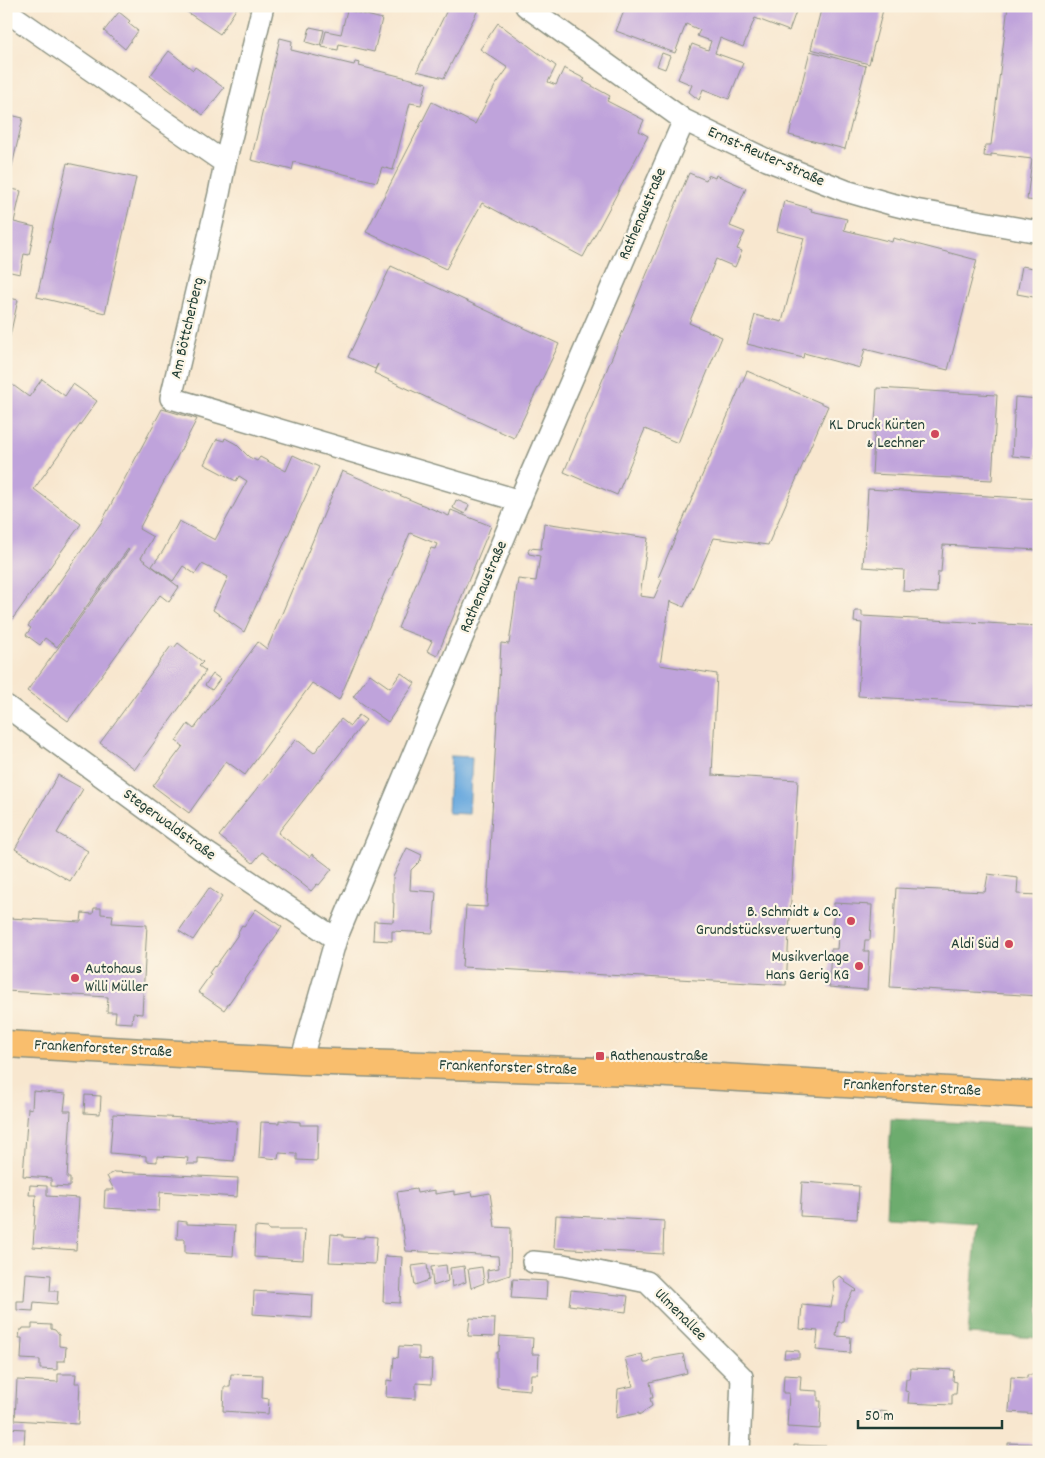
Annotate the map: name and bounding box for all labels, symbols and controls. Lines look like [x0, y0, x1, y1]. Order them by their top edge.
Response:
street label: Ernst-Reuter-Straße [704, 121, 828, 193]
street label: Rathenaustraße [613, 164, 673, 264]
street label: Am Böttcherberg [165, 275, 211, 381]
place label: KL Druck Kürten & Lechner [829, 414, 925, 455]
marker: KL Druck Kürten & Lechner [929, 428, 941, 440]
street label: Rathenaustraße [454, 537, 514, 637]
street label: Stegerwaldstraße [118, 783, 220, 867]
place label: B. Schmidt & Co. Grundstücksverwertung [696, 901, 841, 942]
marker: B. Schmidt & Co. Grundstücksverwertung [845, 915, 857, 927]
place label: Aldi Süd [951, 933, 999, 956]
marker: Aldi Süd [1003, 938, 1015, 950]
place label: Musikverlage Hans Gerig KG [765, 946, 849, 987]
place label: Autohaus Willi Müller [85, 958, 148, 999]
marker: Musikverlage Hans Gerig KG [853, 960, 865, 972]
marker: Autohaus Willi Müller [69, 972, 81, 984]
street label: Frankenforster Straße [34, 1034, 172, 1064]
place label: Rathenaustraße [610, 1045, 708, 1068]
marker: Rathenaustraße [594, 1050, 606, 1062]
street label: Frankenforster Straße [439, 1054, 577, 1082]
street label: Frankenforster Straße [843, 1073, 981, 1103]
street label: Ulmenallee [648, 1283, 712, 1347]
scale bar [858, 1398, 1001, 1430]
text: 50 m [865, 1406, 894, 1428]

